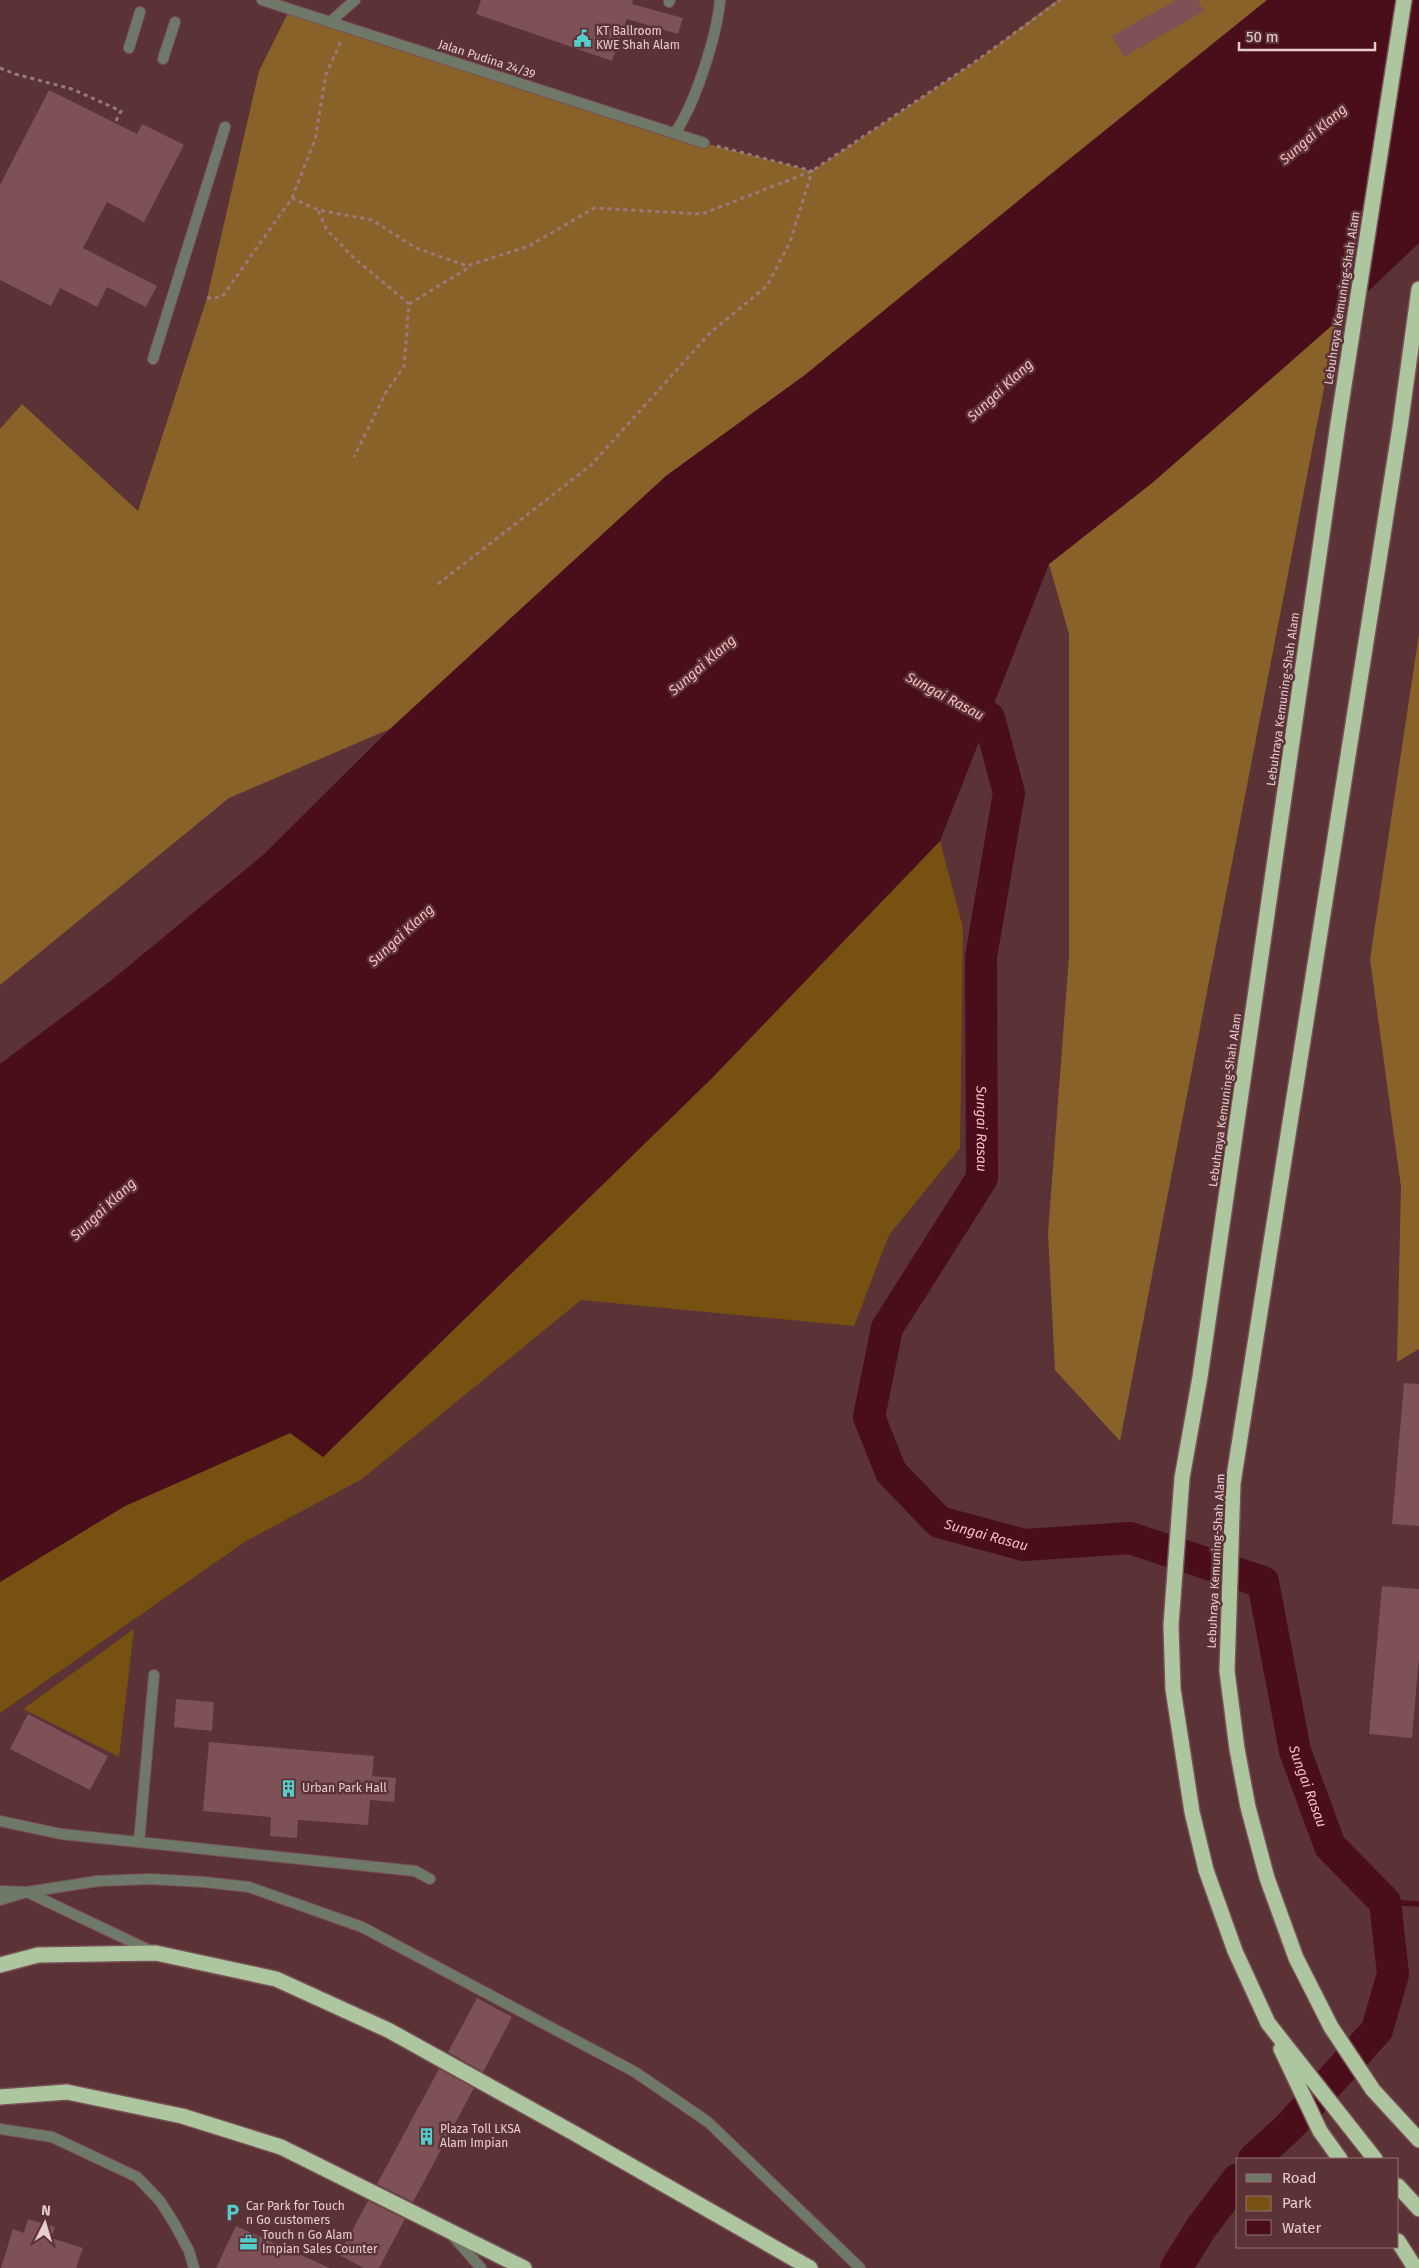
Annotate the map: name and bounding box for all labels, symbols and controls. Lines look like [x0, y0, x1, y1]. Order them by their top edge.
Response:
scale bar [1239, 20, 1375, 52]
place label: KT Ballroom KWE Shah Alam [596, 24, 680, 52]
public building icon: KT Ballroom KWE Shah Alam [572, 28, 592, 48]
text: 50 m [1246, 28, 1279, 46]
street label: Jalan Pudina 24/39 [437, 37, 537, 81]
water label: Sungai Klang [1275, 101, 1350, 169]
street label: Lebuhraya Kemuning-Shah Alam [1321, 210, 1363, 386]
water label: Sungai Klang [963, 356, 1037, 426]
street label: Lebuhraya Kemuning-Shah Alam [1264, 611, 1302, 787]
water label: Sungai Klang [664, 632, 739, 700]
water label: Sungai Rasau [902, 668, 987, 724]
water label: Sungai Klang [364, 901, 438, 971]
street label: Lebuhraya Kemuning-Shah Alam [1206, 1012, 1244, 1188]
water label: Sungai Rasau [973, 1085, 990, 1172]
water label: Sungai Klang [66, 1175, 140, 1245]
street label: Lebuhraya Kemuning-Shah Alam [1204, 1473, 1228, 1649]
water label: Sungai Rasau [941, 1516, 1030, 1555]
water label: Sungai Rasau [1285, 1743, 1330, 1830]
building icon: Urban Park Hall [278, 1778, 298, 1798]
place label: Urban Park Hall [302, 1781, 387, 1795]
place label: Plaza Toll LKSA Alam Impian [440, 2122, 521, 2150]
building icon: Plaza Toll LKSA Alam Impian [416, 2126, 436, 2146]
legend [1236, 2158, 1399, 2248]
text: Road [1282, 2169, 1317, 2187]
text: Park [1282, 2194, 1312, 2212]
north arrow [20, 2198, 70, 2248]
place label: Car Park for Touch n Go customers [246, 2199, 345, 2227]
text: N [41, 2202, 51, 2219]
parking icon: Car Park for Touch n Go customers [222, 2203, 242, 2223]
text: Water [1282, 2219, 1321, 2237]
place label: Touch n Go Alam Impian Sales Counter [262, 2228, 378, 2256]
office icon: Touch n Go Alam Impian Sales Counter [238, 2232, 258, 2252]

